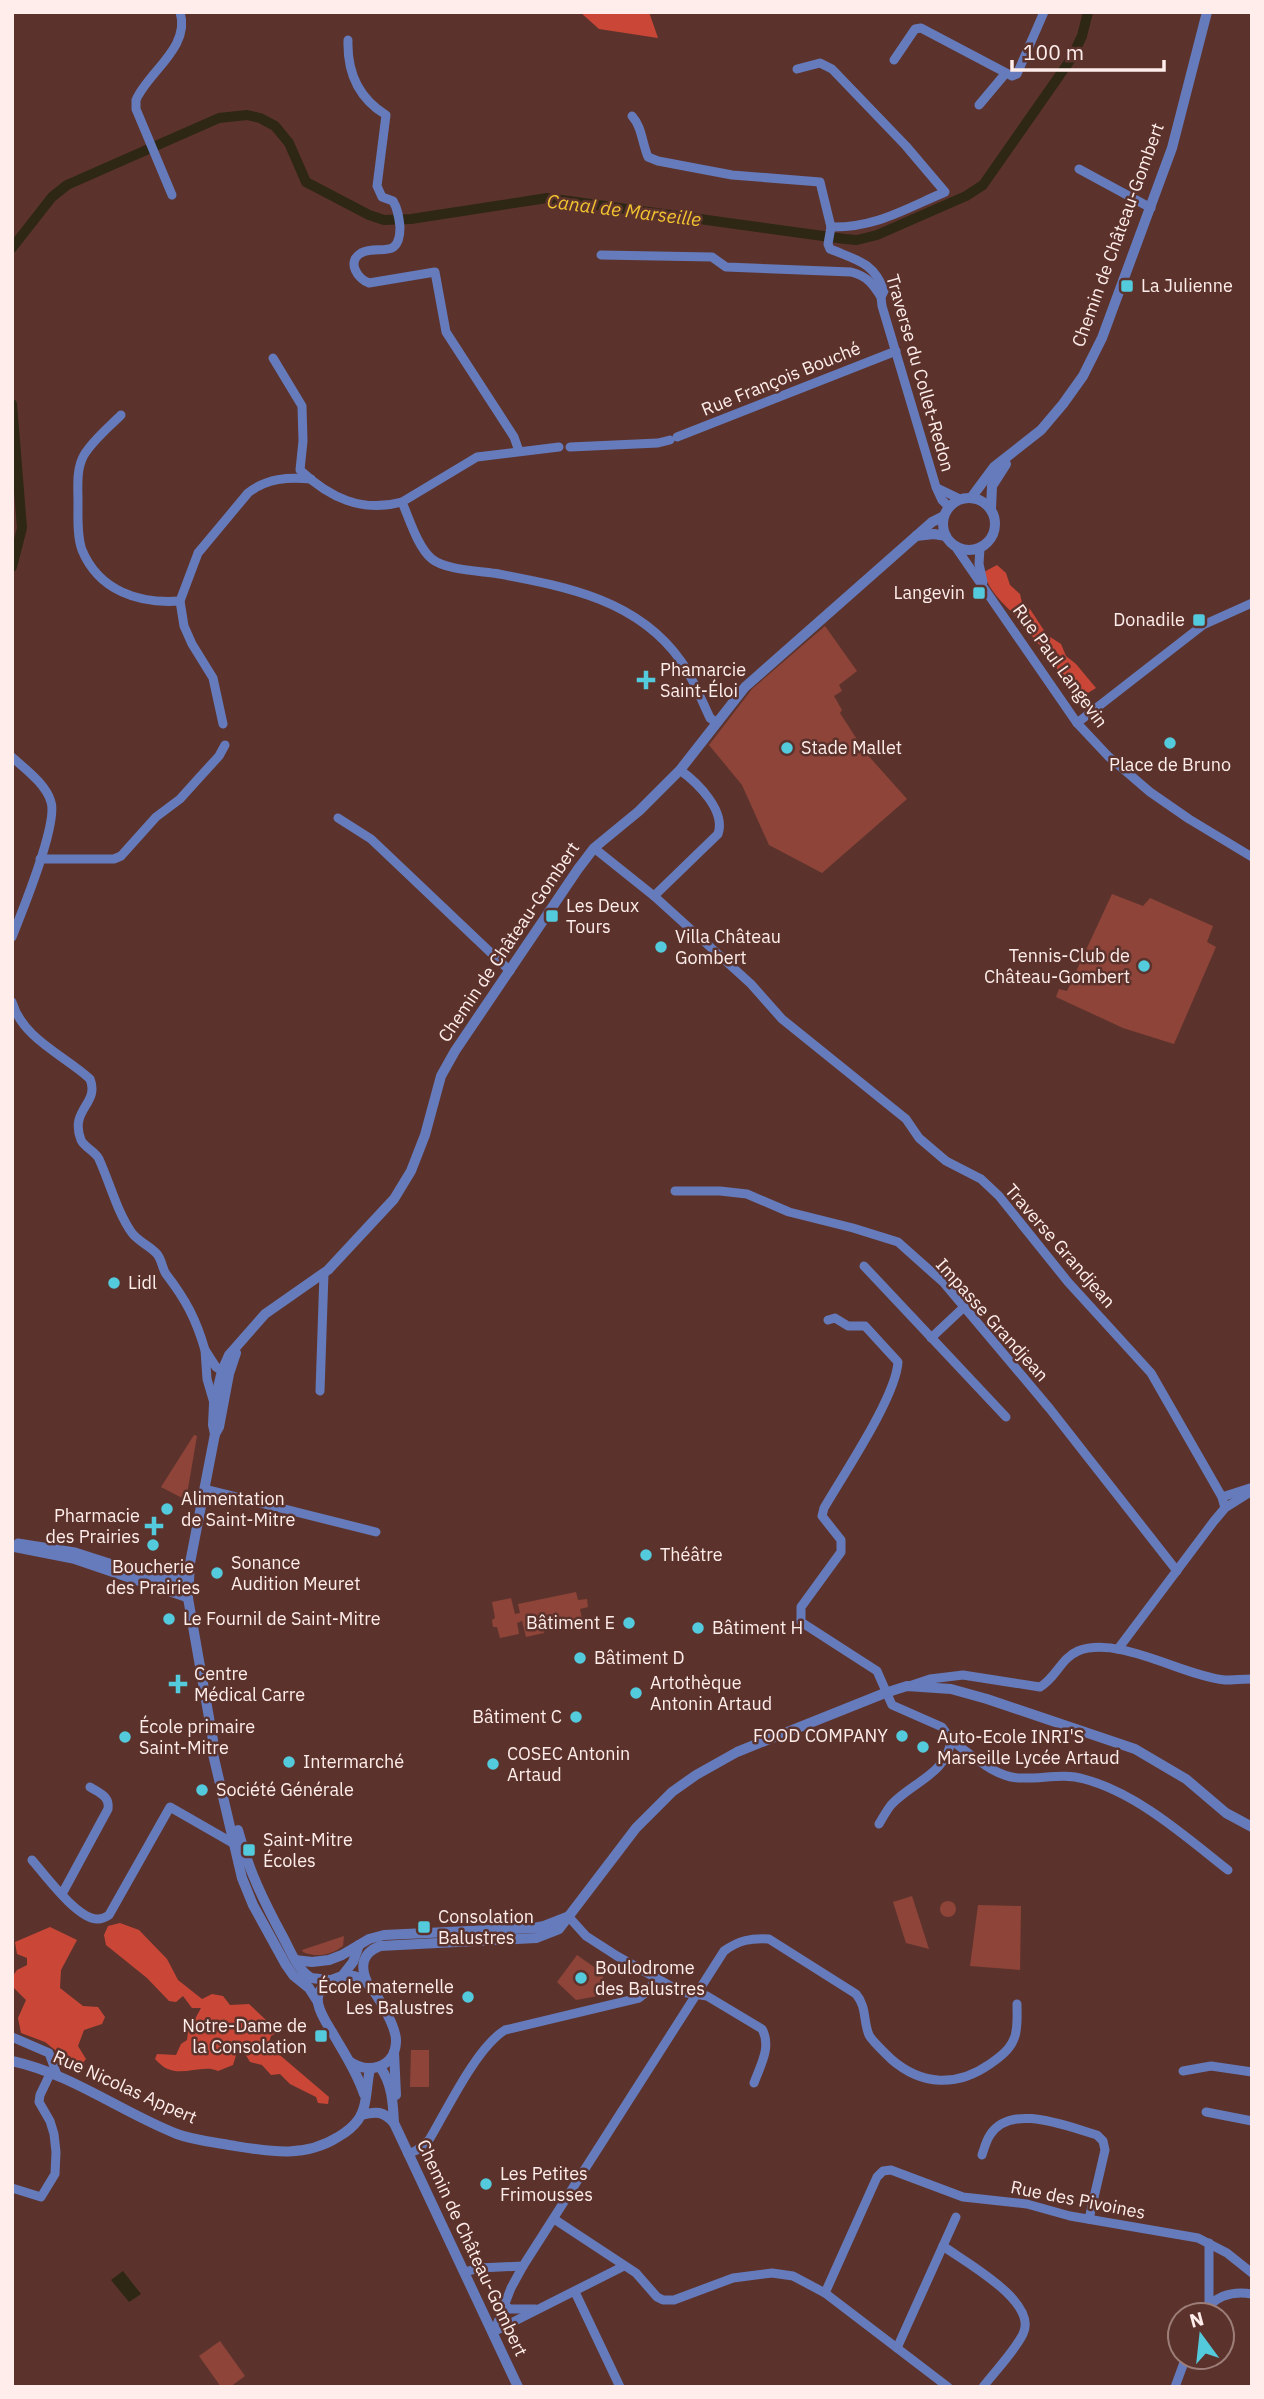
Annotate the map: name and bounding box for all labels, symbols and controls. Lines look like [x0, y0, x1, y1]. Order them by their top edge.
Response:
scale bar [1012, 28, 1164, 72]
text: 100 m [1023, 38, 1084, 66]
street label: Chemin de Château-Gombert [1066, 120, 1169, 350]
water label: Canal de Marseille [546, 189, 703, 231]
street label: Traverse du Collet-Redon [881, 271, 960, 474]
place label: La Julienne [1141, 274, 1233, 297]
marker: La Julienne [1119, 278, 1135, 294]
street label: Rue François Bouché [698, 336, 864, 421]
place label: Langevin [893, 581, 965, 604]
marker: Langevin [971, 585, 987, 601]
street label: Rue Paul Langevin [1008, 599, 1113, 732]
place label: Donadile [1113, 608, 1185, 631]
marker: Donadile [1191, 612, 1207, 628]
place label: Phamarcie Saint-Éloi [660, 658, 746, 702]
marker: Phamarcie Saint-Éloi [638, 672, 654, 688]
marker: Place de Bruno [1162, 735, 1178, 751]
place label: Stade Mallet [801, 736, 902, 759]
marker: Stade Mallet [779, 740, 795, 756]
place label: Place de Bruno [1109, 753, 1231, 776]
street label: Chemin de Château-Gombert [433, 837, 584, 1046]
place label: Les Deux Tours [566, 894, 639, 938]
marker: Les Deux Tours [544, 908, 560, 924]
place label: Villa Château Gombert [675, 925, 781, 969]
marker: Villa Château Gombert [653, 939, 669, 955]
place label: Tennis-Club de Château-Gombert [984, 944, 1130, 988]
marker: Tennis-Club de Château-Gombert [1136, 958, 1152, 974]
street label: Traverse Grandjean [1000, 1179, 1121, 1313]
street label: Impasse Grandjean [931, 1253, 1054, 1386]
place label: Lidl [128, 1271, 157, 1294]
marker: Lidl [106, 1275, 122, 1291]
place label: Alimentation de Saint-Mitre [181, 1487, 295, 1531]
marker: Alimentation de Saint-Mitre [159, 1501, 175, 1517]
place label: Pharmacie des Prairies [46, 1504, 140, 1548]
marker: Pharmacie des Prairies [146, 1518, 162, 1534]
marker: Boucherie des Prairies [145, 1537, 161, 1553]
place label: Théâtre [660, 1543, 723, 1566]
marker: Théâtre [638, 1547, 654, 1563]
place label: Sonance Audition Meuret [231, 1551, 361, 1595]
place label: Boucherie des Prairies [106, 1555, 200, 1599]
marker: Sonance Audition Meuret [209, 1565, 225, 1581]
place label: Le Fournil de Saint-Mitre [183, 1607, 381, 1630]
marker: Le Fournil de Saint-Mitre [161, 1611, 177, 1627]
place label: Bâtiment E [526, 1611, 615, 1634]
marker: Bâtiment E [621, 1615, 637, 1631]
place label: Bâtiment H [712, 1616, 803, 1639]
marker: Bâtiment H [690, 1620, 706, 1636]
place label: Bâtiment D [594, 1646, 685, 1669]
marker: Bâtiment D [572, 1650, 588, 1666]
place label: Centre Médical Carre [194, 1662, 305, 1706]
place label: Artothèque Antonin Artaud [650, 1671, 772, 1715]
marker: Centre Médical Carre [168, 1674, 188, 1694]
marker: Artothèque Antonin Artaud [628, 1685, 644, 1701]
place label: Bâtiment C [472, 1705, 562, 1728]
marker: Bâtiment C [568, 1709, 584, 1725]
place label: École primaire Saint-Mitre [139, 1715, 255, 1759]
place label: FOOD COMPANY [753, 1724, 888, 1747]
place label: Auto-Ecole INRI'S Marseille Lycée Artaud [937, 1725, 1120, 1769]
marker: FOOD COMPANY [894, 1728, 910, 1744]
marker: École primaire Saint-Mitre [117, 1729, 133, 1745]
marker: Auto-Ecole INRI'S Marseille Lycée Artaud [915, 1739, 931, 1755]
place label: COSEC Antonin Artaud [507, 1742, 630, 1786]
place label: Intermarché [303, 1750, 404, 1773]
marker: Intermarché [281, 1754, 297, 1770]
marker: COSEC Antonin Artaud [485, 1756, 501, 1772]
place label: Société Générale [216, 1778, 354, 1801]
marker: Société Générale [194, 1782, 210, 1798]
place label: Saint-Mitre Écoles [263, 1828, 353, 1872]
marker: Saint-Mitre Écoles [241, 1842, 257, 1858]
place label: Consolation Balustres [438, 1905, 534, 1949]
marker: Consolation Balustres [416, 1919, 432, 1935]
place label: Boulodrome des Balustres [595, 1956, 705, 2000]
marker: Boulodrome des Balustres [573, 1970, 589, 1986]
place label: École maternelle Les Balustres [318, 1975, 454, 2019]
marker: École maternelle Les Balustres [460, 1989, 476, 2005]
place label: Notre-Dame de la Consolation [182, 2014, 307, 2058]
marker: Notre-Dame de la Consolation [313, 2028, 329, 2044]
street label: Rue Nicolas Appert [50, 2045, 201, 2129]
street label: Chemin de Château-Gombert [412, 2136, 533, 2360]
place label: Les Petites Frimousses [500, 2162, 593, 2206]
street label: Rue des Pivoines [1009, 2175, 1147, 2224]
marker: Les Petites Frimousses [478, 2176, 494, 2192]
north arrow [1166, 2301, 1236, 2371]
text: N [1187, 2306, 1206, 2333]

